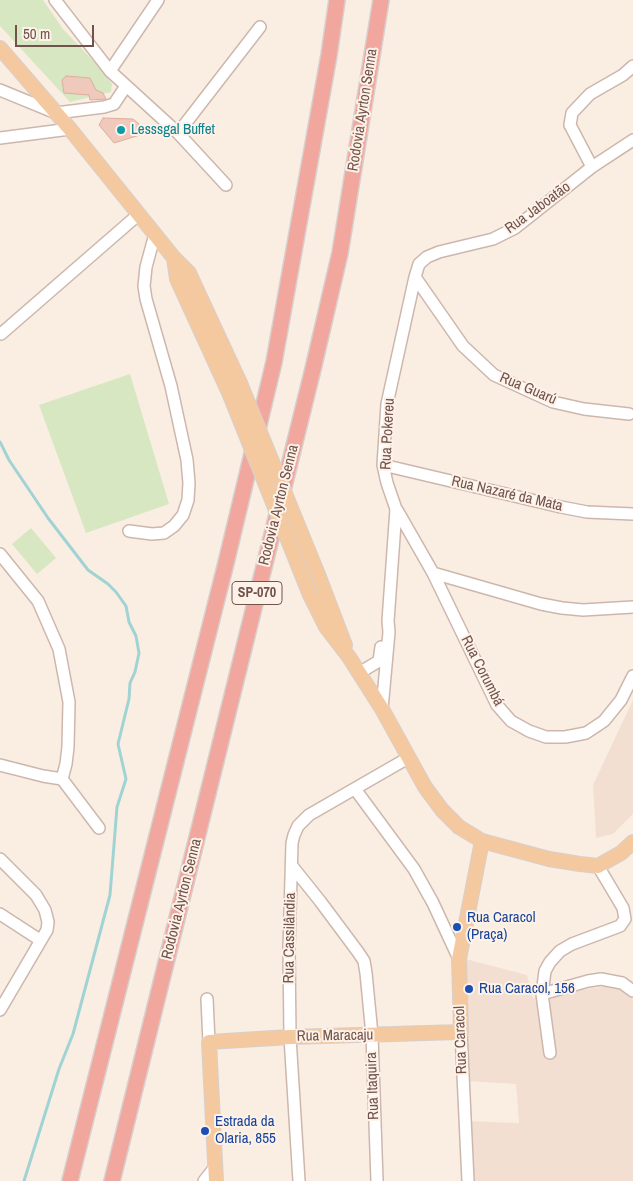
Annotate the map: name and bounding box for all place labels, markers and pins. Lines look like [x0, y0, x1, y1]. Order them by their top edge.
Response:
place label: Lesssgal Buffet [131, 121, 215, 139]
marker: Lesssgal Buffet [115, 124, 127, 136]
place label: Rua Caracol (Praça) [467, 909, 535, 944]
marker: Rua Caracol (Praça) [451, 921, 463, 933]
place label: Rua Caracol, 156 [479, 980, 575, 998]
marker: Rua Caracol, 156 [463, 983, 475, 995]
place label: Estrada da Olaria, 855 [215, 1113, 276, 1148]
marker: Estrada da Olaria, 855 [199, 1125, 211, 1137]

